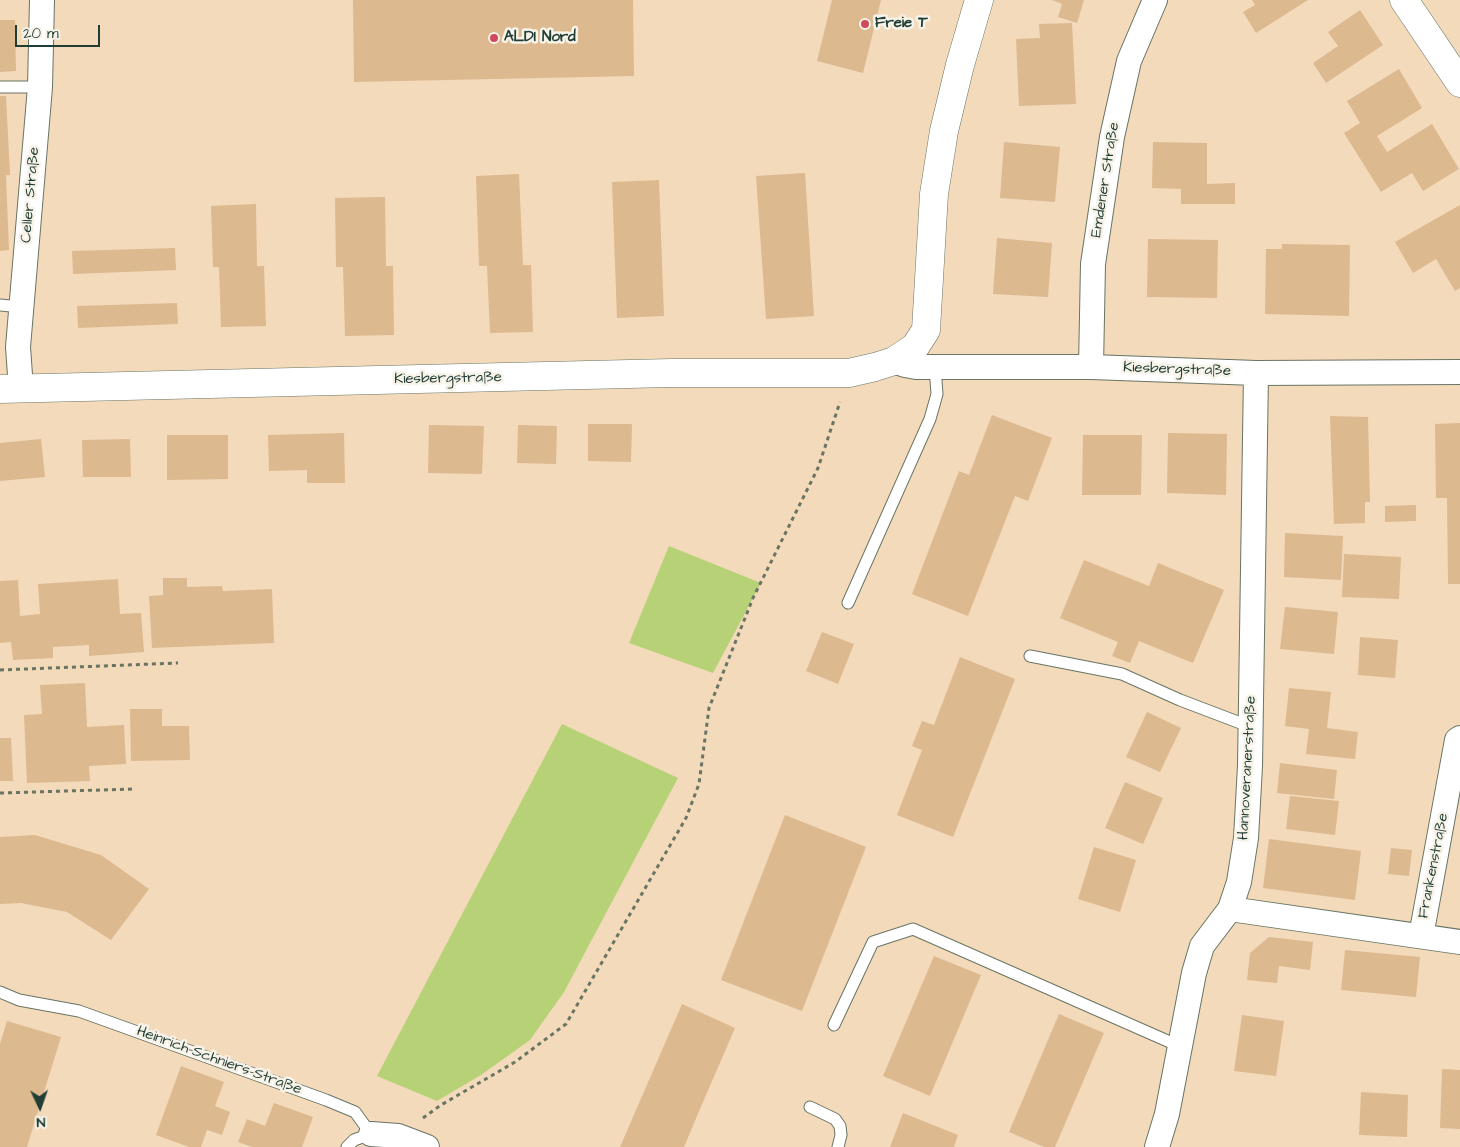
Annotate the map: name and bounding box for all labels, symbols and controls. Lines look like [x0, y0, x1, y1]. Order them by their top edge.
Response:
scale bar [18, 15, 102, 47]
place label: Freie T [875, 15, 928, 33]
marker: Freie T [859, 18, 871, 30]
text: 20 m [23, 23, 59, 44]
place label: ALDI Nord [504, 29, 576, 47]
marker: ALDI Nord [488, 32, 500, 44]
street label: Emdener Straße [1088, 121, 1124, 239]
street label: Celler Straße [18, 146, 44, 244]
street label: Kiesbergstraße [1123, 359, 1231, 381]
street label: Kiesbergstraße [394, 369, 502, 389]
street label: Hannoveranerstraße [1235, 696, 1261, 840]
street label: Frankenstraße [1415, 812, 1453, 920]
street label: Heinrich-Schniers-Straße [134, 1023, 304, 1099]
north arrow [15, 1082, 65, 1132]
text: N [36, 1112, 46, 1132]

